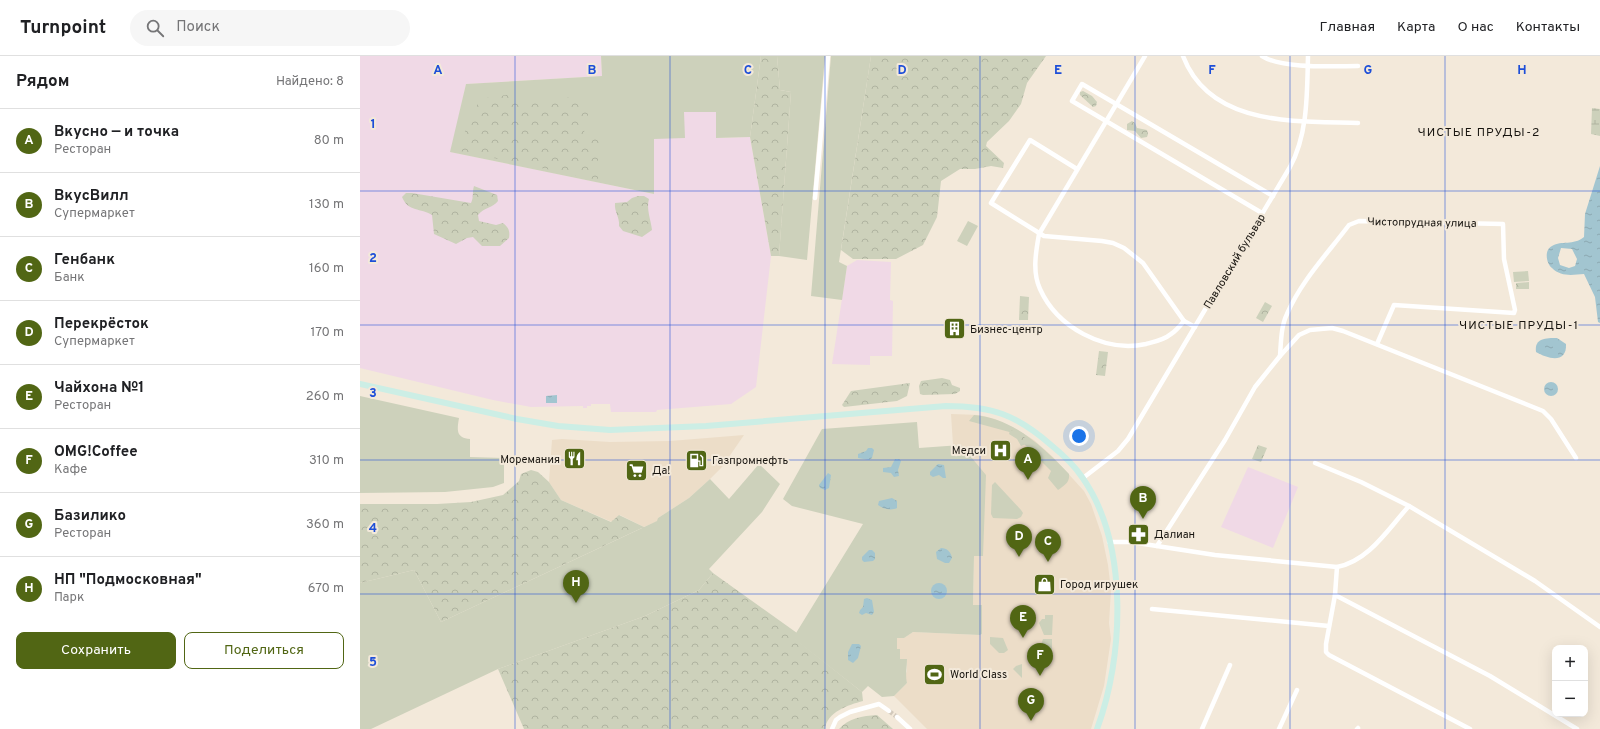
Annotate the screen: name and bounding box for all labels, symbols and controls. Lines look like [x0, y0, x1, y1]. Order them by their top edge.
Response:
search box [130, 10, 410, 46]
text: Turnpoint [20, 16, 106, 40]
icon: search [144, 17, 166, 39]
text: Поиск [176, 18, 220, 37]
text: Главная [1320, 19, 1375, 36]
text: Карта [1397, 19, 1435, 36]
text: О нас [1457, 19, 1494, 36]
text: Контакты [1516, 19, 1580, 36]
text: A [433, 63, 443, 79]
text: B [588, 63, 597, 79]
text: C [744, 63, 752, 79]
text: D [897, 63, 907, 79]
text: E [1054, 63, 1062, 79]
text: F [1208, 63, 1216, 79]
text: G [1364, 63, 1373, 79]
text: H [1517, 63, 1527, 79]
text: Рядом [16, 71, 69, 93]
text: Найдено: 8 [276, 74, 344, 90]
text: 1 [370, 117, 376, 133]
text: Вкусно — и точка [54, 123, 179, 142]
district label: ЧИСТЫЕ ПРУДЫ-2 [1418, 125, 1540, 141]
text: A [24, 133, 34, 149]
text: 80 m [314, 133, 344, 149]
text: Ресторан [54, 142, 111, 158]
text: ВкусВилл [54, 187, 129, 206]
text: B [25, 197, 33, 213]
text: 130 m [309, 197, 344, 213]
text: Супермаркет [54, 206, 135, 222]
street label: Павловский бульвар [1201, 211, 1269, 312]
street label: Чистопрудная улица [1367, 215, 1477, 231]
text: Генбанк [54, 251, 115, 270]
text: 2 [369, 251, 377, 267]
text: C [25, 261, 33, 277]
text: 160 m [309, 261, 344, 277]
text: Банк [54, 270, 85, 286]
text: Перекрёсток [54, 315, 149, 334]
building icon: Бизнес-центр [941, 316, 967, 342]
district label: ЧИСТЫЕ ПРУДЫ-1 [1459, 318, 1579, 334]
place label: Бизнес-центр [970, 323, 1043, 337]
text: D [24, 325, 34, 341]
text: 170 m [310, 325, 344, 341]
text: Супермаркет [54, 334, 135, 350]
text: Чайхона №1 [54, 379, 144, 398]
text: 3 [369, 386, 377, 402]
text: E [25, 389, 33, 405]
text: 260 m [306, 389, 344, 405]
text: Ресторан [54, 398, 111, 414]
your location [1069, 426, 1089, 446]
hospital icon: Медси [988, 437, 1014, 463]
text: OMG!Coffee [54, 443, 138, 462]
place label: Медси [952, 444, 986, 458]
restaurant icon: Моремания [562, 446, 588, 472]
fuel station icon: Газпромнефть [684, 447, 710, 473]
pin: A [1015, 447, 1041, 480]
text: F [25, 453, 33, 469]
text: 310 m [309, 453, 344, 469]
place label: Моремания [500, 453, 560, 467]
place label: Газпромнефть [712, 454, 788, 468]
supermarket icon: Да! [623, 457, 649, 483]
text: Кафе [54, 462, 87, 478]
place label: Да! [652, 464, 670, 478]
pin: B [1130, 486, 1156, 519]
text: Базилико [54, 507, 126, 526]
text: G [25, 517, 33, 533]
text: 360 m [306, 517, 344, 533]
text: 4 [369, 521, 377, 537]
pharmacy icon: Далиан [1126, 521, 1152, 547]
pin: D [1006, 524, 1032, 557]
text: Ресторан [54, 526, 111, 542]
place label: Далиан [1154, 528, 1195, 542]
pin: C [1035, 529, 1061, 562]
pin: H [563, 570, 589, 603]
text: НП "Подмосковная" [54, 571, 202, 590]
shop icon: Город игрушек [1031, 571, 1057, 597]
place label: Город игрушек [1060, 578, 1138, 592]
text: H [24, 581, 34, 597]
text: 670 m [308, 581, 344, 597]
text: Парк [54, 590, 84, 606]
pin: E [1010, 605, 1036, 638]
button: Сохранить [16, 632, 176, 669]
button: Поделиться [184, 632, 344, 669]
pin: F [1027, 643, 1053, 676]
map controls [1552, 645, 1588, 717]
button: + [1552, 645, 1588, 681]
text: 5 [369, 655, 377, 671]
sports icon: World Class [921, 661, 947, 687]
place label: World Class [950, 668, 1007, 682]
button: − [1552, 681, 1588, 717]
pin: G [1018, 688, 1044, 721]

